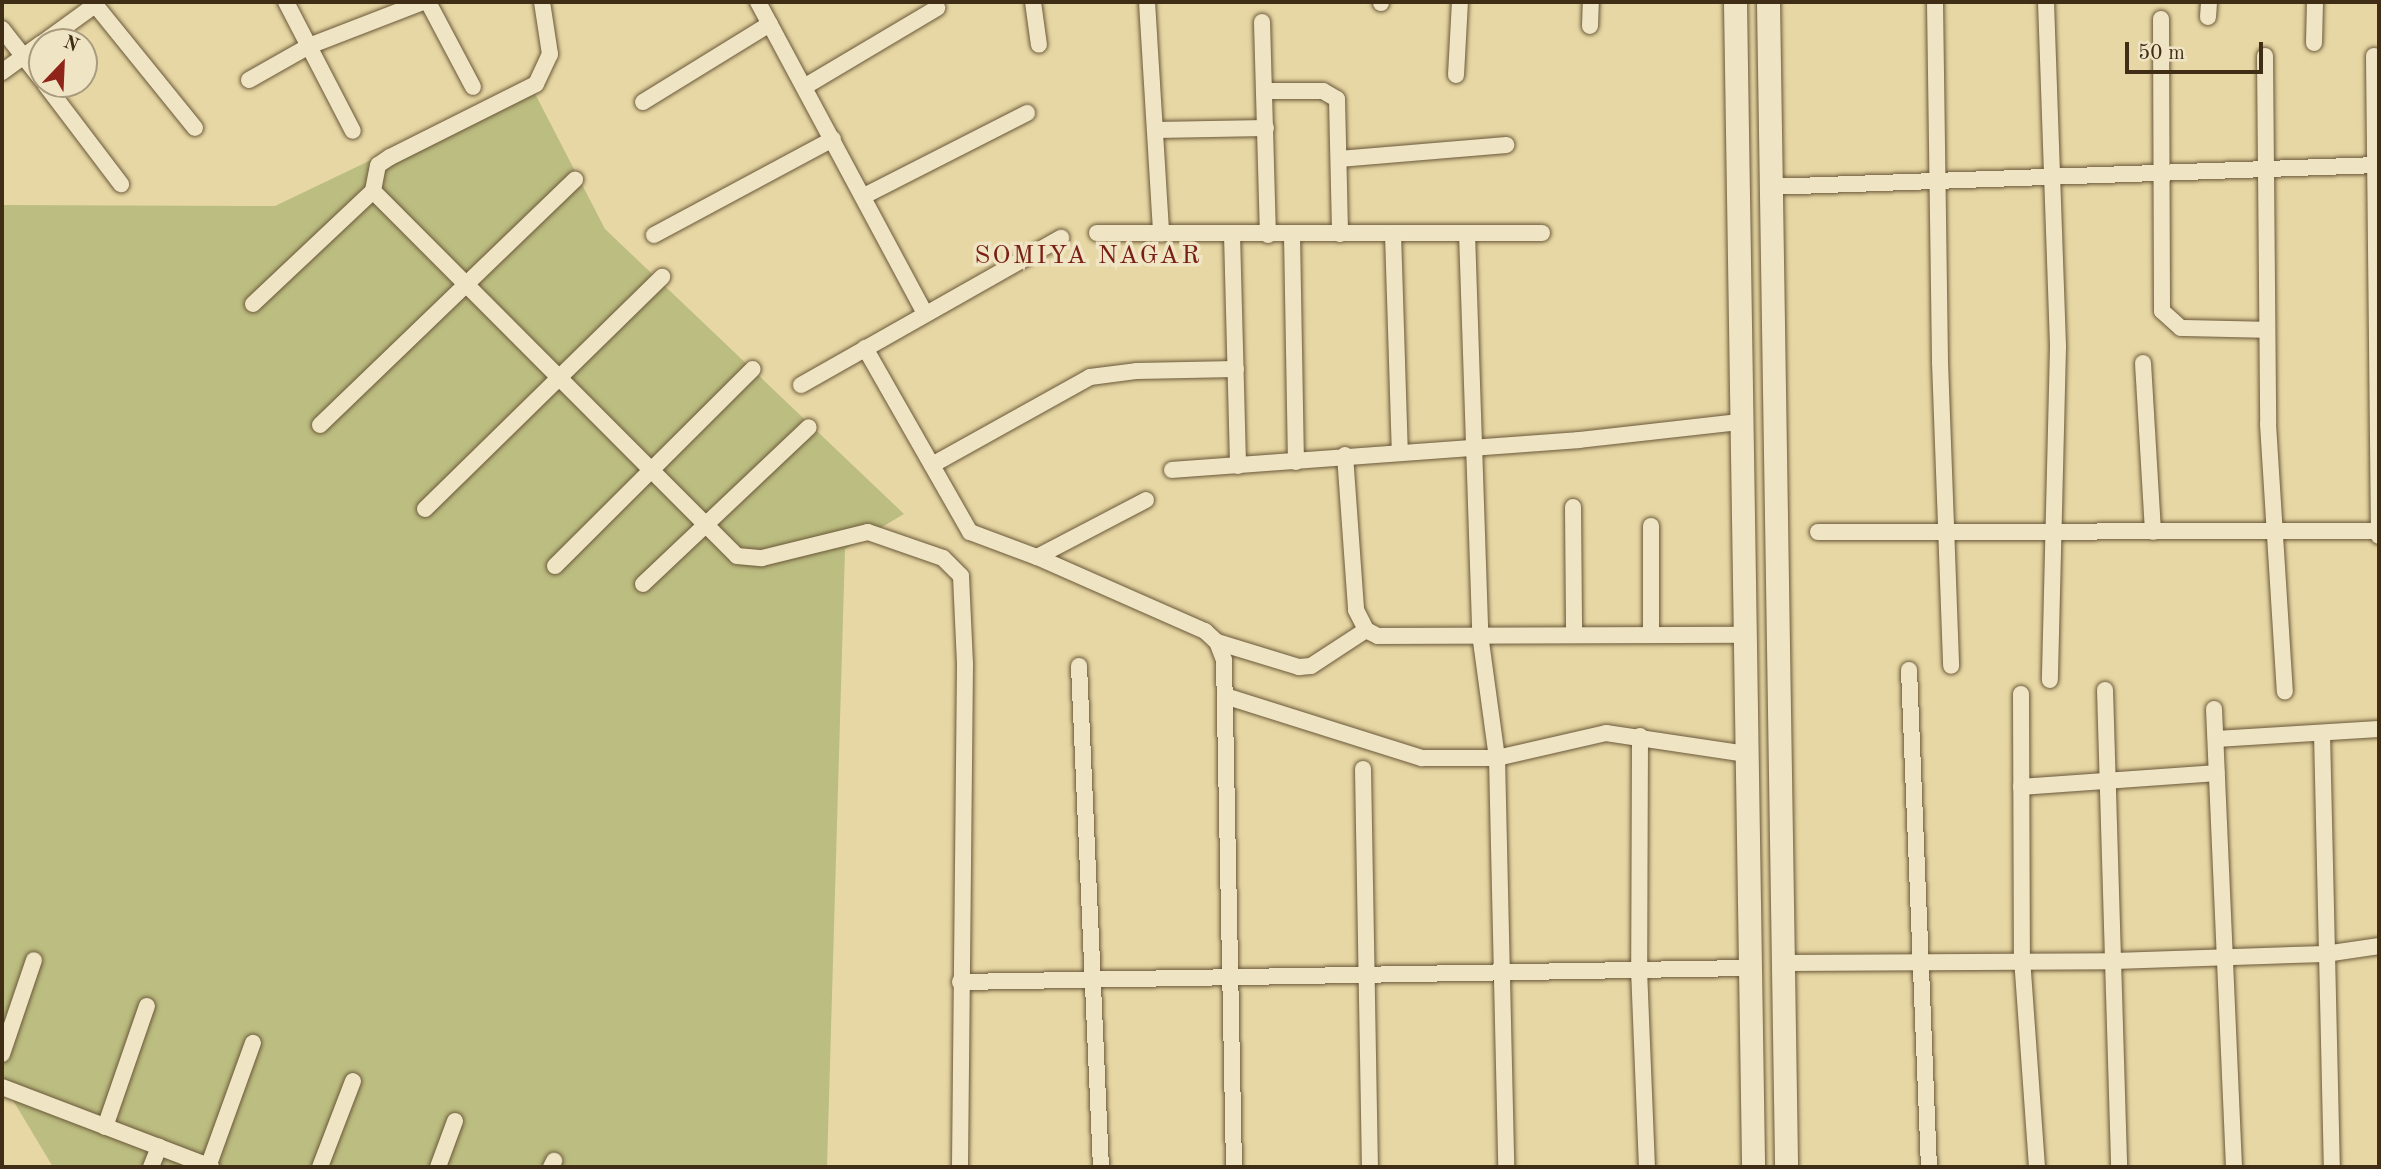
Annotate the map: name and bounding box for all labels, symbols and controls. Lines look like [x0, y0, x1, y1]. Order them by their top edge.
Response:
north arrow [28, 28, 98, 98]
scale bar [2129, 28, 2267, 72]
text: N [60, 33, 81, 57]
text: 50 m [2138, 43, 2185, 64]
district label: SOMIYA NAGAR [976, 241, 1200, 273]

